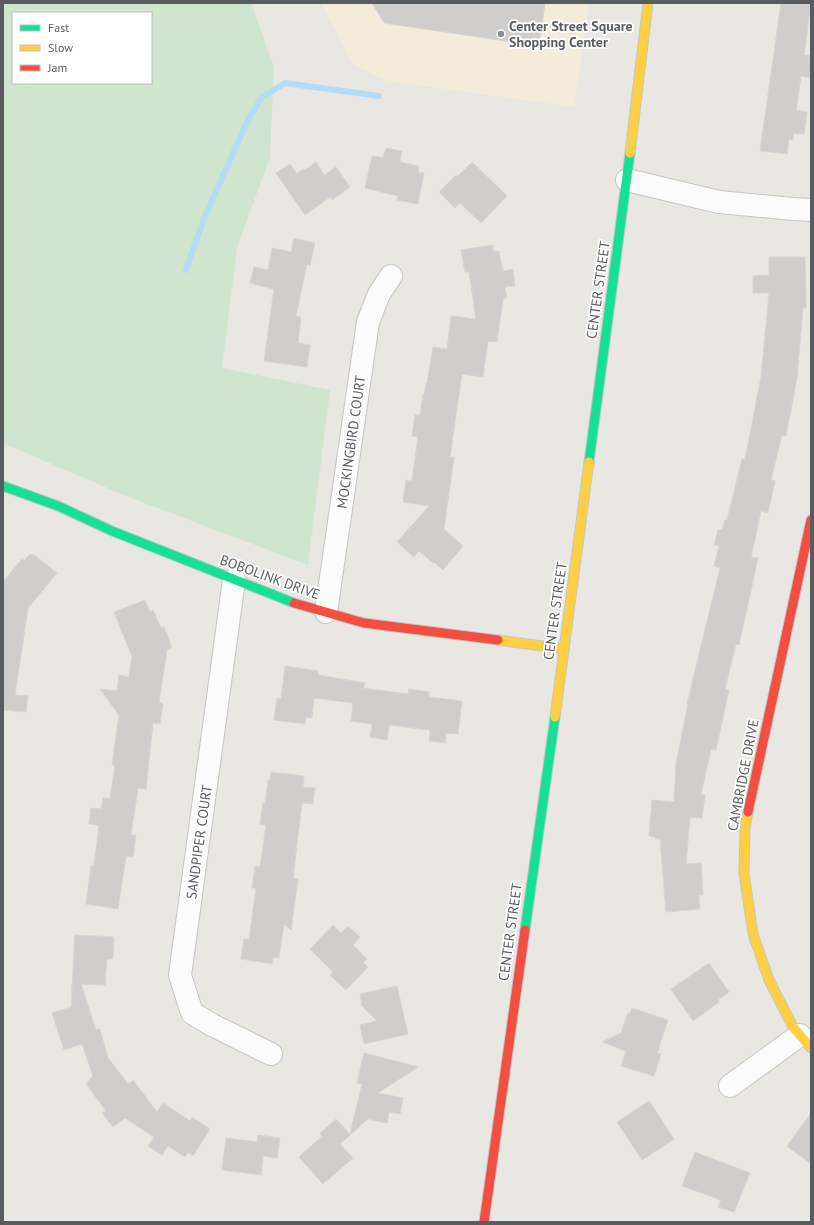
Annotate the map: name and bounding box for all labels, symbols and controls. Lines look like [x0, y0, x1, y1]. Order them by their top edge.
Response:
legend [12, 12, 152, 84]
place label: Center Street Square Shopping Center [509, 17, 633, 51]
text: Fast [48, 20, 69, 35]
marker: Center Street Square Shopping Center [496, 29, 506, 39]
text: Slow [48, 40, 73, 55]
text: Jam [47, 60, 67, 75]
street label: CENTER STREET [582, 240, 614, 340]
street label: MOCKINGBIRD COURT [333, 374, 369, 510]
street label: BOBOLINK DRIVE [218, 551, 322, 603]
street label: CENTER STREET [539, 561, 571, 661]
street label: CAMBRIDGE DRIVE [723, 718, 763, 832]
street label: SANDPIPER COURT [182, 784, 216, 900]
street label: CENTER STREET [494, 882, 526, 982]

